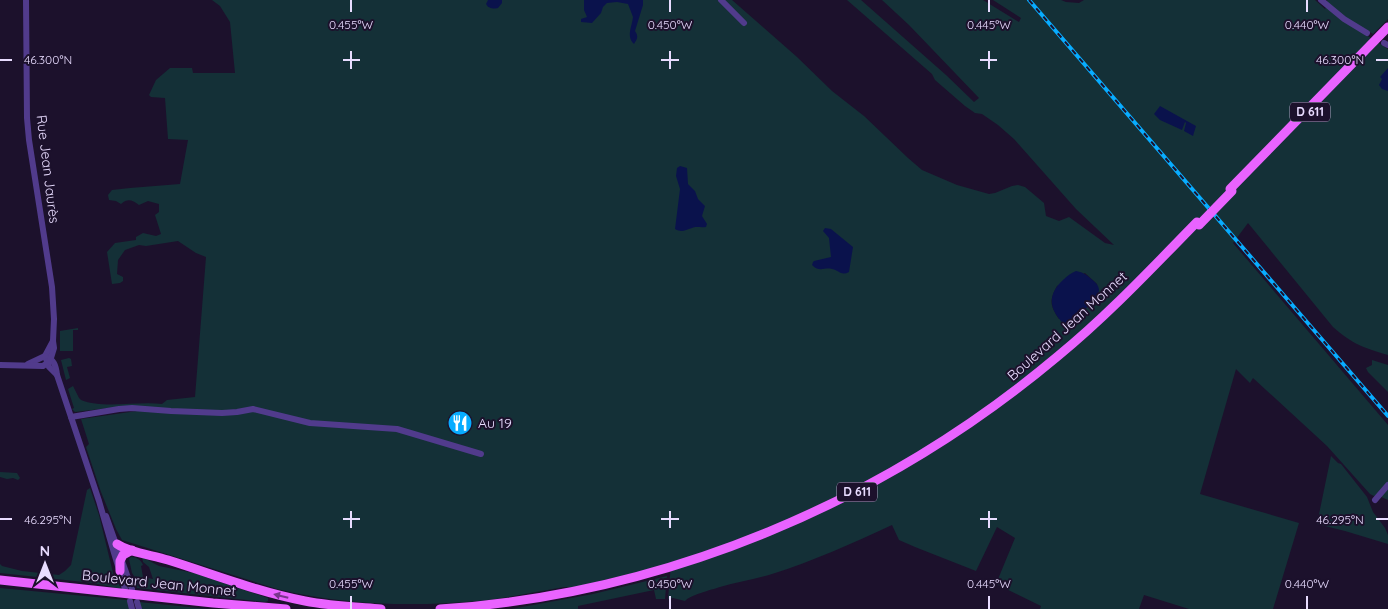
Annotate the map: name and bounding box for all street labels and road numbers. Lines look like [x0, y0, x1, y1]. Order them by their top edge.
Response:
road number: D 611 [1290, 102, 1330, 121]
street label: Rue Jean Jaurès [32, 114, 64, 224]
street label: Boulevard Jean Monnet [1003, 267, 1131, 385]
road number: D 611 [837, 482, 877, 502]
street label: Boulevard Jean Monnet [81, 566, 237, 600]

